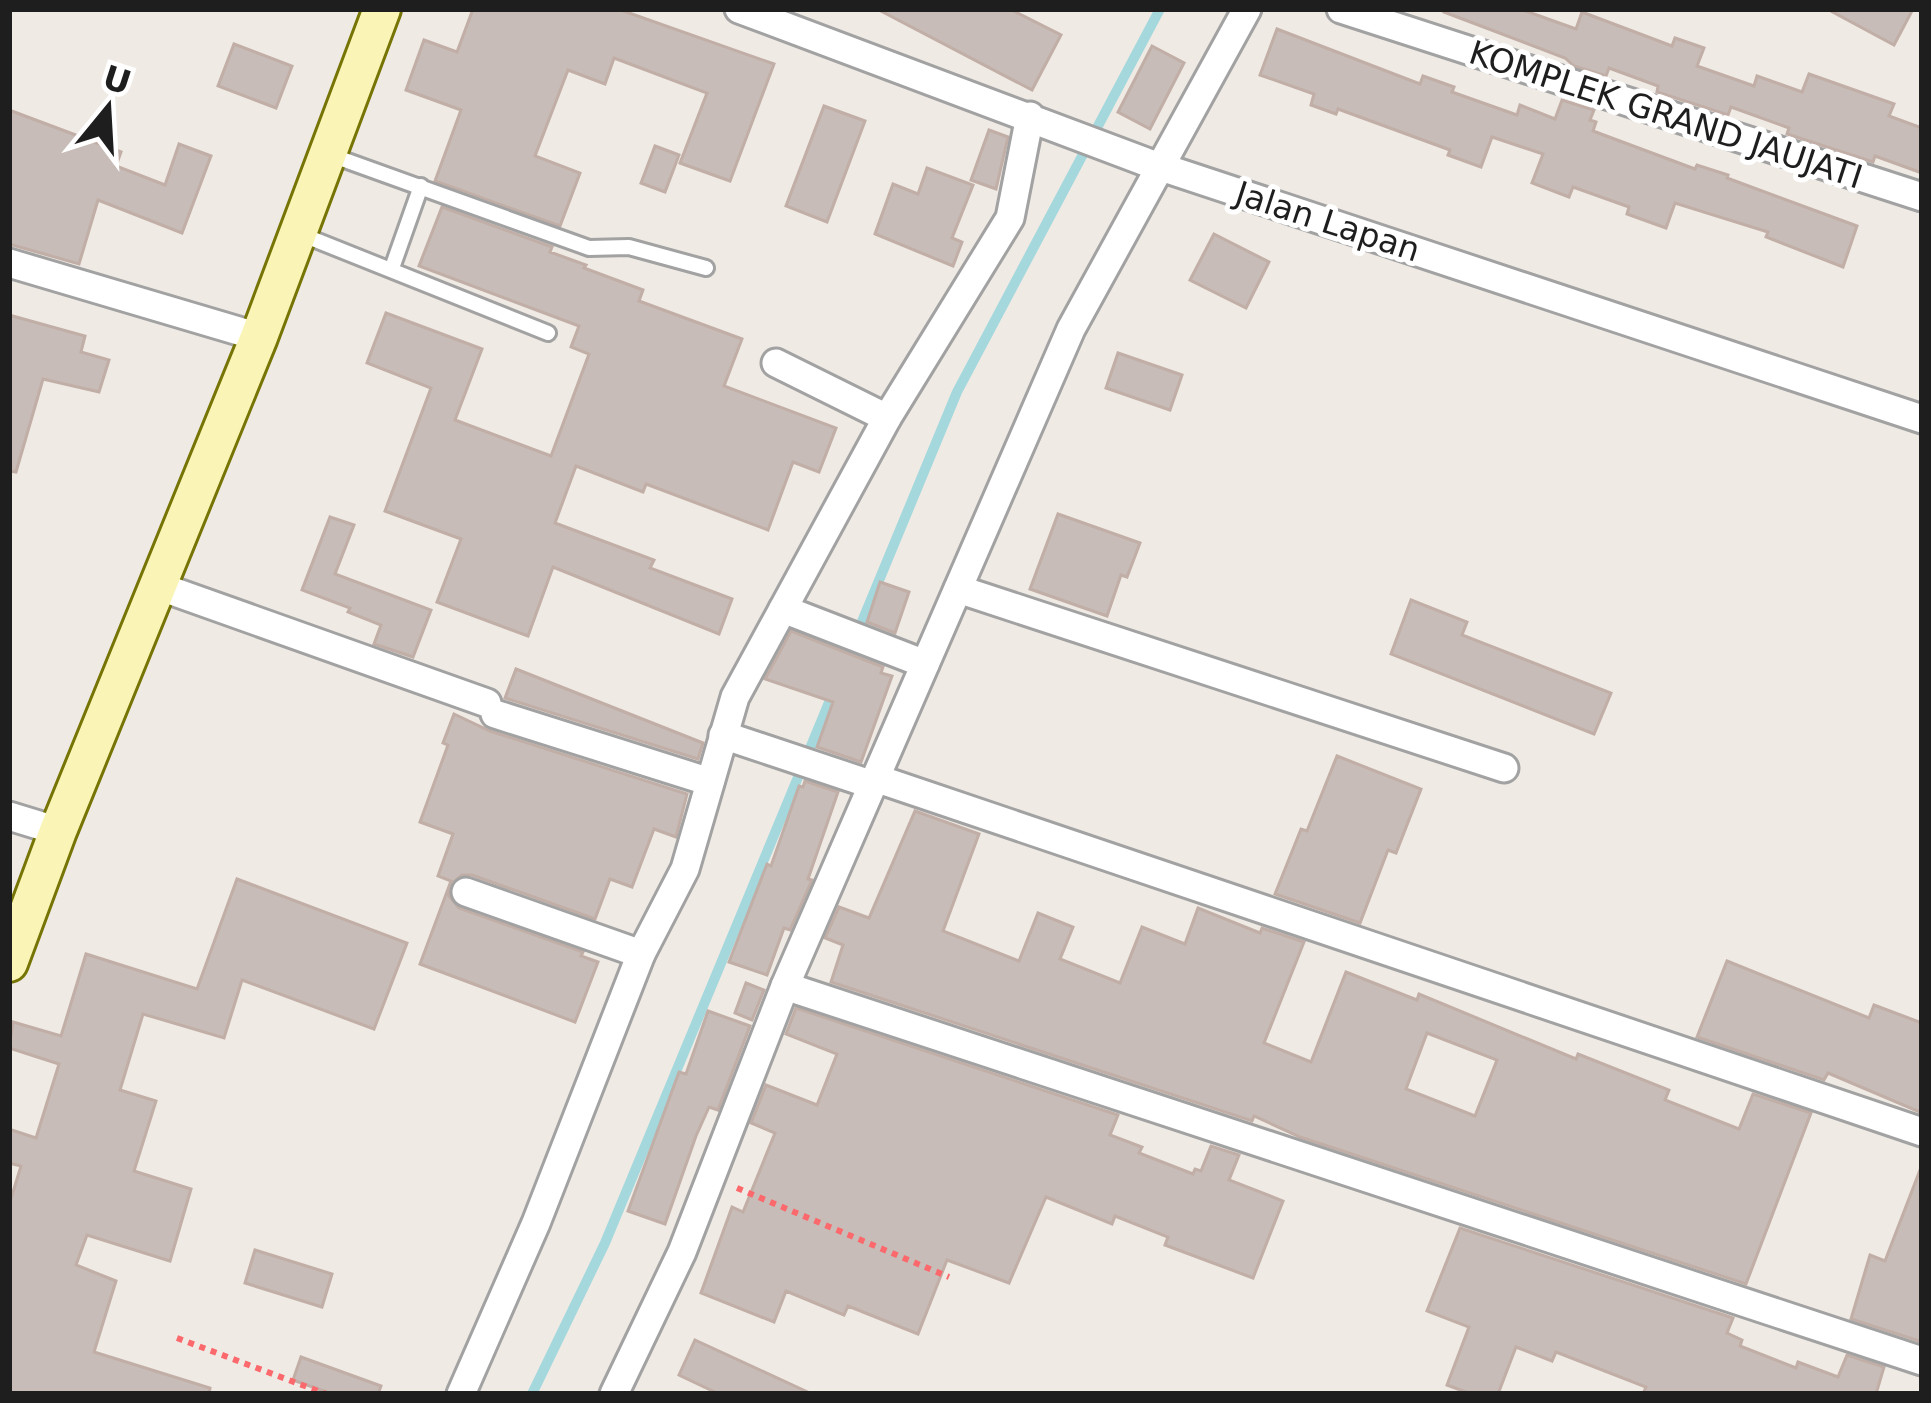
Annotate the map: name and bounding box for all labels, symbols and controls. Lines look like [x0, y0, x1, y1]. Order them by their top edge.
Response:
street label: KOMPLEK GRAND JAUJATI [1464, 32, 1867, 196]
north arrow [48, 48, 168, 168]
text: U [98, 57, 136, 103]
street label: Jalan Lapan [1229, 173, 1425, 270]

